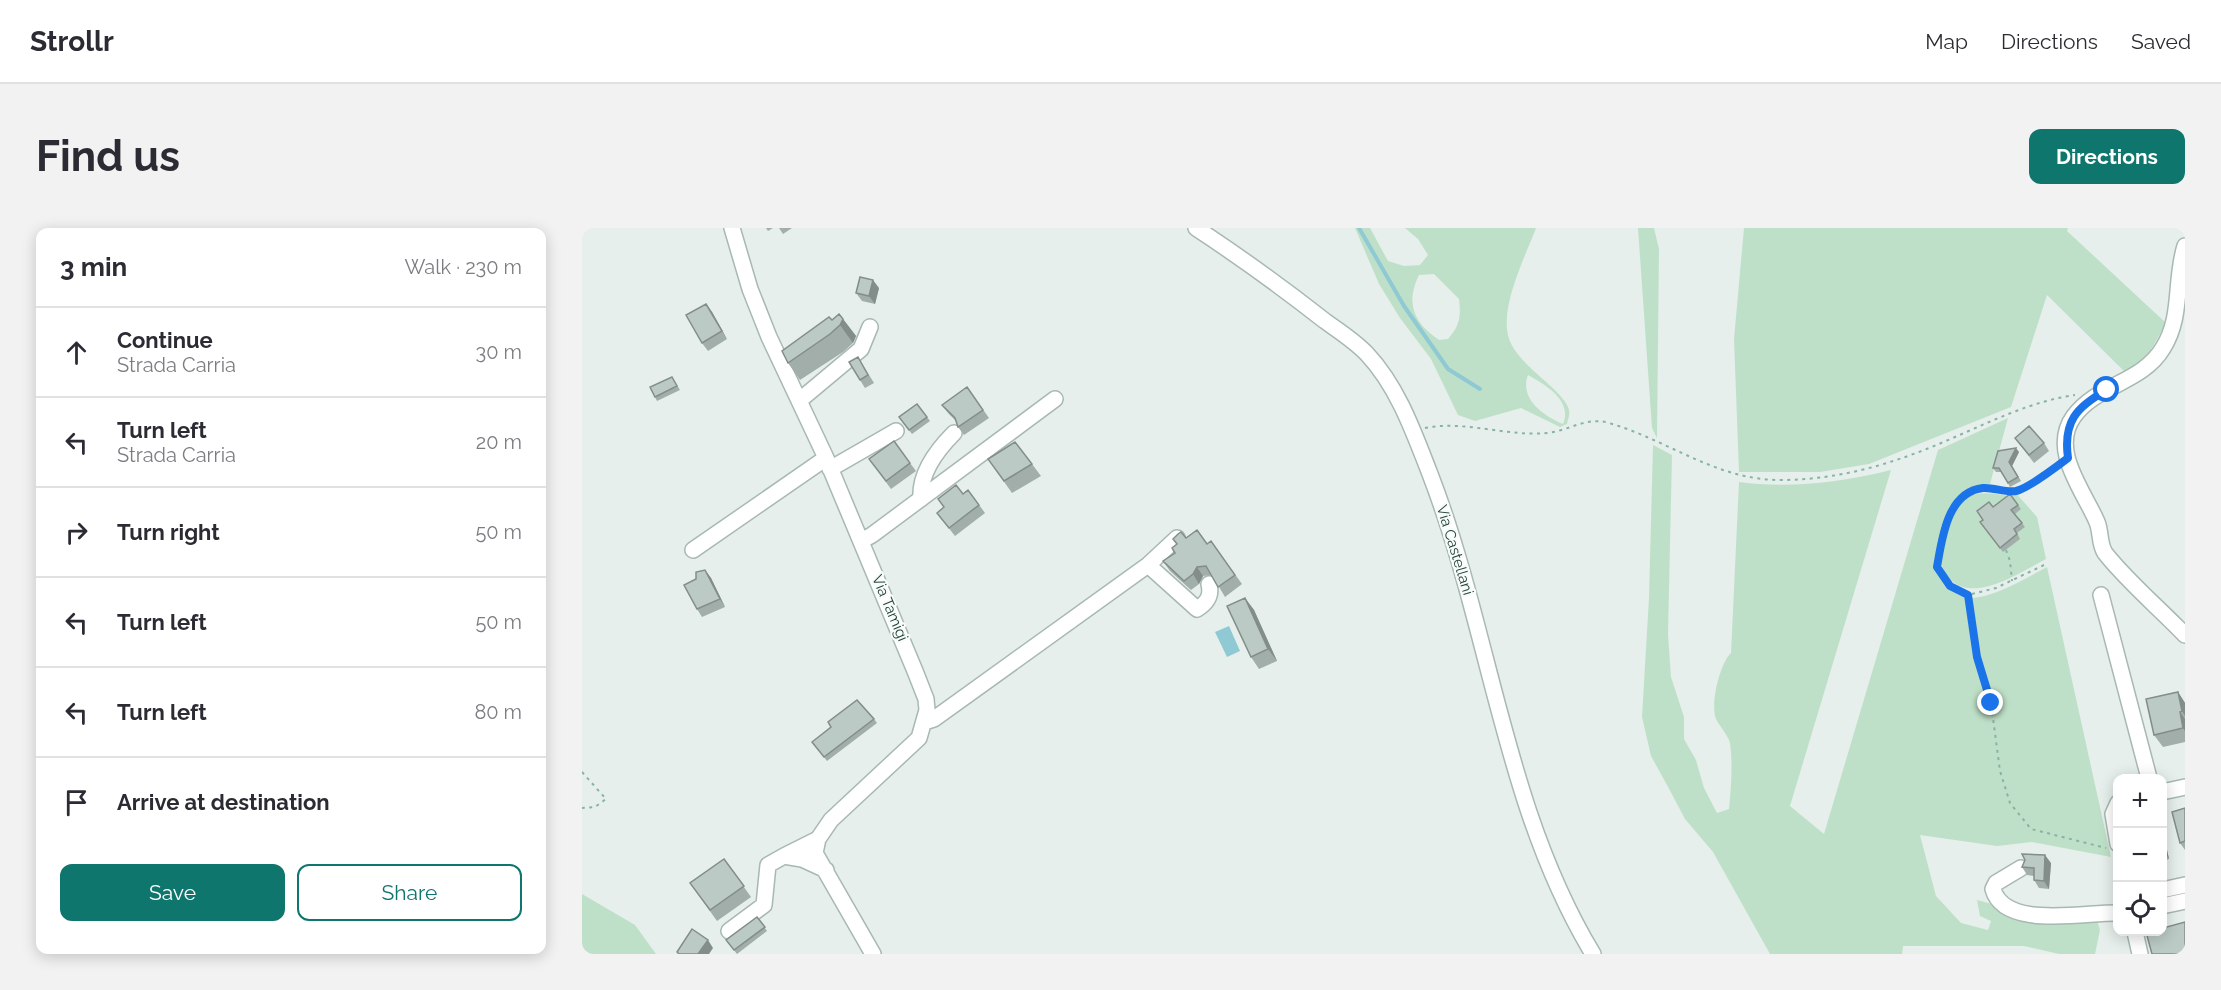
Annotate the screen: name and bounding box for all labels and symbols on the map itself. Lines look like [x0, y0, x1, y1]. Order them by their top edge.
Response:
route start [2093, 376, 2119, 402]
street label: Via Castellani [1433, 503, 1477, 597]
street label: Via Tamigi [868, 572, 912, 644]
route end [1977, 689, 2003, 715]

